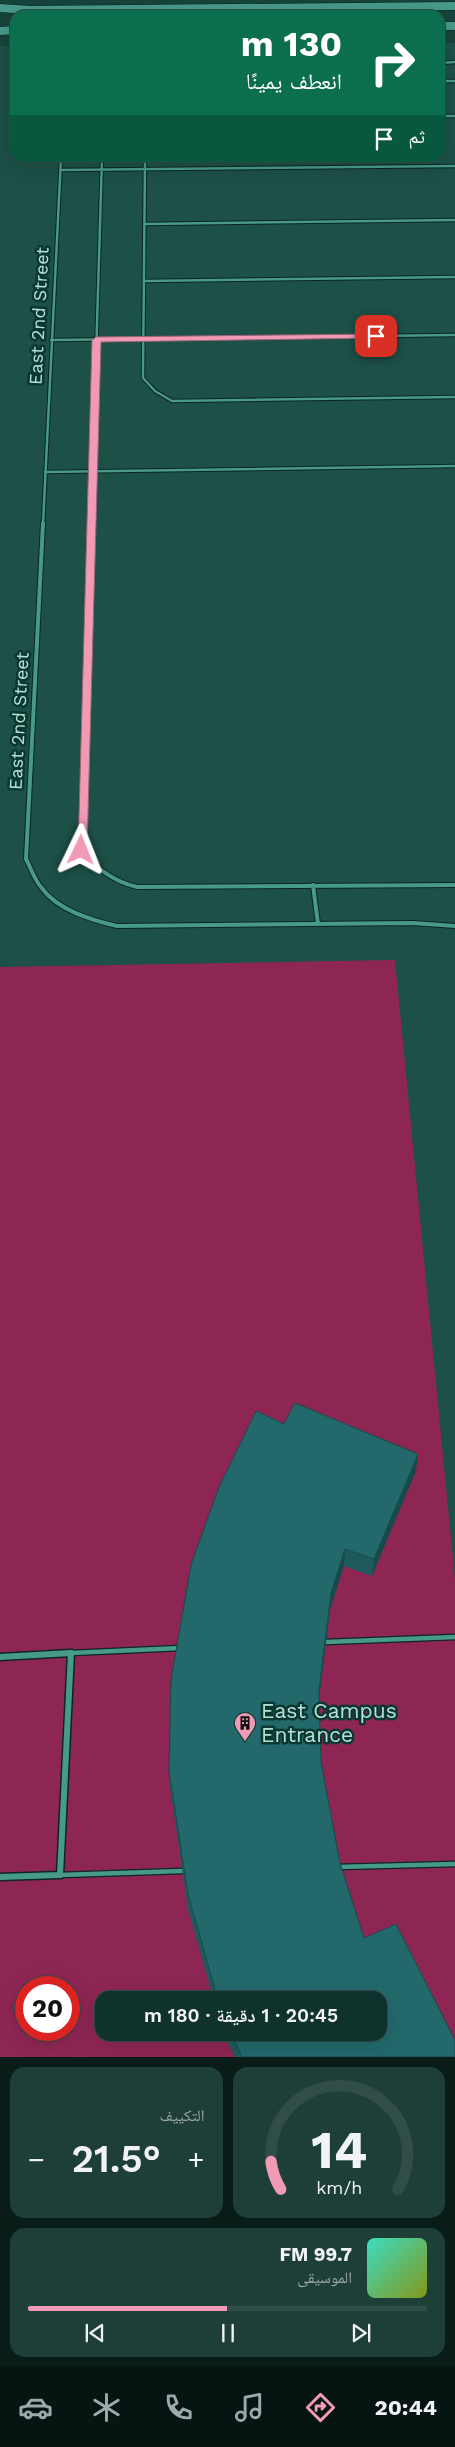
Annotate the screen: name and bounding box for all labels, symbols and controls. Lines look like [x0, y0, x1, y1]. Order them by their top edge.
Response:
text: 130 m [241, 23, 342, 65]
icon: right [360, 30, 425, 95]
text: انعطف يمينًا [246, 69, 342, 94]
icon: arrive [370, 125, 398, 153]
text: ثم [408, 125, 425, 148]
street label: East 2nd Street [24, 246, 53, 385]
pin [355, 315, 397, 357]
icon: arrive [362, 322, 390, 350]
street label: East 2nd Street [4, 651, 33, 790]
position arrow [54, 823, 106, 875]
place label: East Campus Entrance [261, 1698, 397, 1747]
building icon: East Campus Entrance [233, 1711, 257, 1742]
speed limit sign: 20 [15, 1976, 80, 2041]
text: 20:45 · 1 دقيقة · 180 m [144, 2004, 338, 2027]
text: التكييف [160, 2106, 205, 2125]
text: 14 [311, 2120, 367, 2181]
text: 21.5° [72, 2137, 161, 2181]
text: − [28, 2143, 45, 2176]
text: + [188, 2143, 204, 2176]
text: km/h [316, 2177, 362, 2198]
text: 99.7 FM [279, 2243, 352, 2266]
text: الموسيقى [297, 2268, 352, 2287]
icon: previous [81, 2319, 109, 2347]
icon: pause [214, 2319, 242, 2347]
icon: next [347, 2319, 375, 2347]
icon: car [18, 2390, 53, 2425]
icon: climate [89, 2390, 124, 2425]
icon: phone [161, 2390, 196, 2425]
icon: music [232, 2390, 267, 2425]
icon: directions [303, 2390, 338, 2425]
text: 20:44 [375, 2395, 437, 2420]

